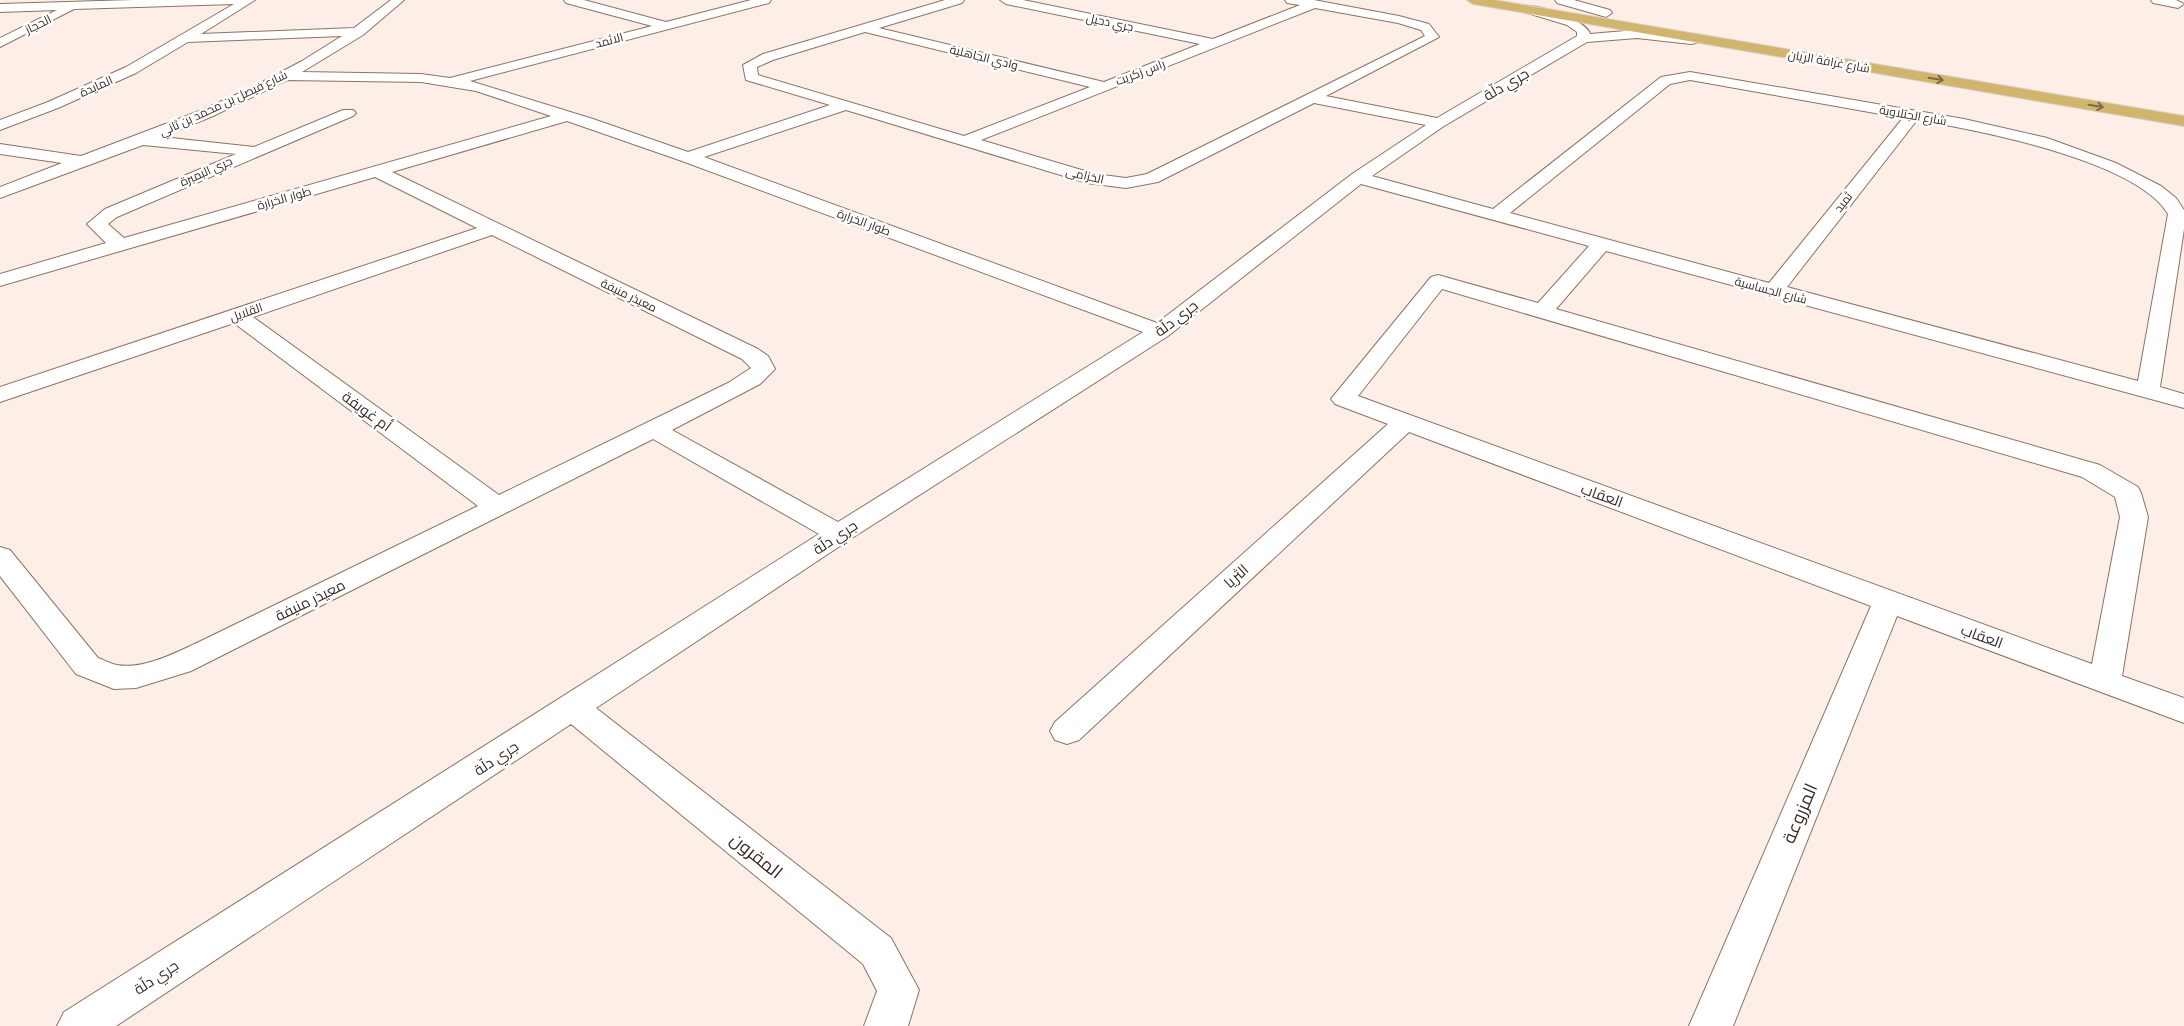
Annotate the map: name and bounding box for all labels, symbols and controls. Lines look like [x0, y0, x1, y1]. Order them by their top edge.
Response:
street label: جري دحيل [1084, 11, 1135, 37]
street label: الحجاز [22, 12, 54, 37]
street label: الاثمد [593, 30, 625, 50]
street label: وادي الجاهلية [947, 42, 1020, 76]
street label: شارع غرافة الريان [1787, 47, 1871, 77]
street label: راس زكريت [1113, 57, 1167, 88]
street label: جري دلّة [1480, 64, 1534, 107]
street label: شارع فيصل بن محمد بن ثاني [157, 68, 291, 142]
street label: المايدة [77, 73, 115, 100]
one-way arrow [1927, 74, 1943, 84]
one-way arrow [2087, 102, 2103, 112]
street label: شارع الجتلاوية [1878, 103, 1948, 129]
street label: جري البمبرة [178, 154, 236, 192]
street label: الخزامى [1064, 164, 1105, 187]
street label: طوار الخرارة [255, 184, 313, 213]
street label: ثميد [1831, 189, 1856, 215]
street label: طوار الخرارة [835, 206, 892, 239]
street label: شارع الجساسية [1733, 274, 1808, 308]
street label: معيذر منيفة [598, 276, 659, 315]
street label: جري دلّة [1151, 296, 1203, 343]
street label: القلايل [228, 300, 264, 325]
street label: أم غويفة [338, 387, 396, 436]
street label: العقاب [1579, 480, 1625, 510]
street label: جري دلّة [809, 516, 863, 561]
street label: الثريا [1220, 561, 1252, 592]
street label: معيذر منيفة [272, 576, 348, 625]
street label: العقاب [1959, 621, 2005, 651]
street label: جري دلّة [470, 737, 524, 782]
street label: المزروعة [1777, 780, 1822, 847]
street label: المقرون [726, 828, 787, 883]
street label: جري دلّة [130, 956, 184, 1001]

